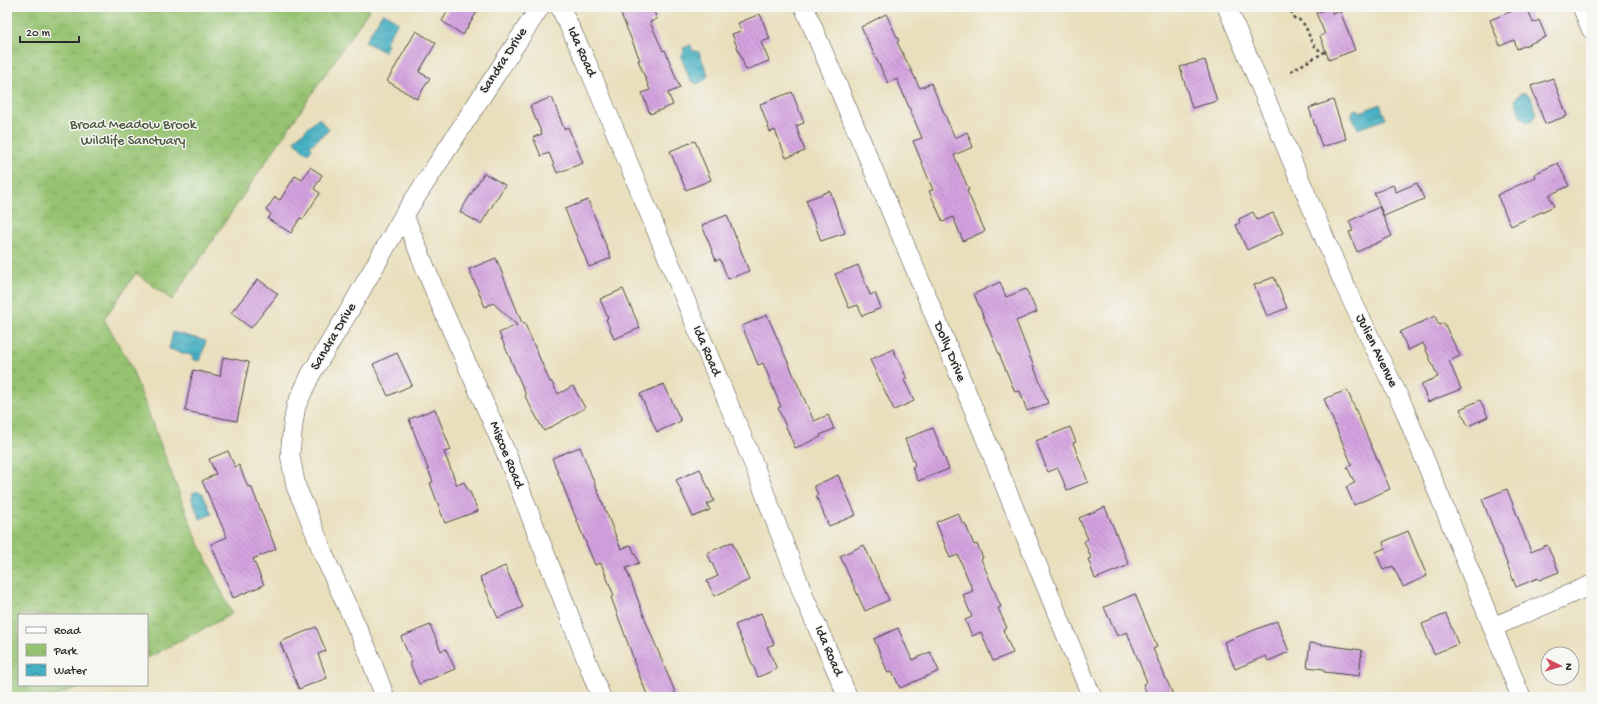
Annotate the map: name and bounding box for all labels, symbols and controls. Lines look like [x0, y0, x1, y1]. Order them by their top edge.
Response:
scale bar [20, 18, 79, 44]
street label: Sandra Drive [476, 24, 532, 97]
street label: Ida Road [562, 24, 600, 81]
text: 20 m [26, 27, 51, 41]
park label: Broad Meadow Brook Wildlife Sanctuary [69, 117, 198, 150]
street label: Sandra Drive [307, 300, 361, 374]
street label: Julien Avenue [1351, 312, 1401, 391]
street label: Dolly Drive [928, 319, 969, 385]
street label: Ida Road [688, 323, 725, 380]
street label: Miscoe Road [485, 419, 528, 493]
legend [18, 614, 148, 686]
street label: Ida Road [810, 623, 847, 680]
text: Road [54, 625, 81, 639]
text: Park [53, 645, 79, 659]
north arrow [1540, 646, 1580, 686]
text: N [1562, 663, 1574, 671]
text: Water [54, 665, 88, 679]

